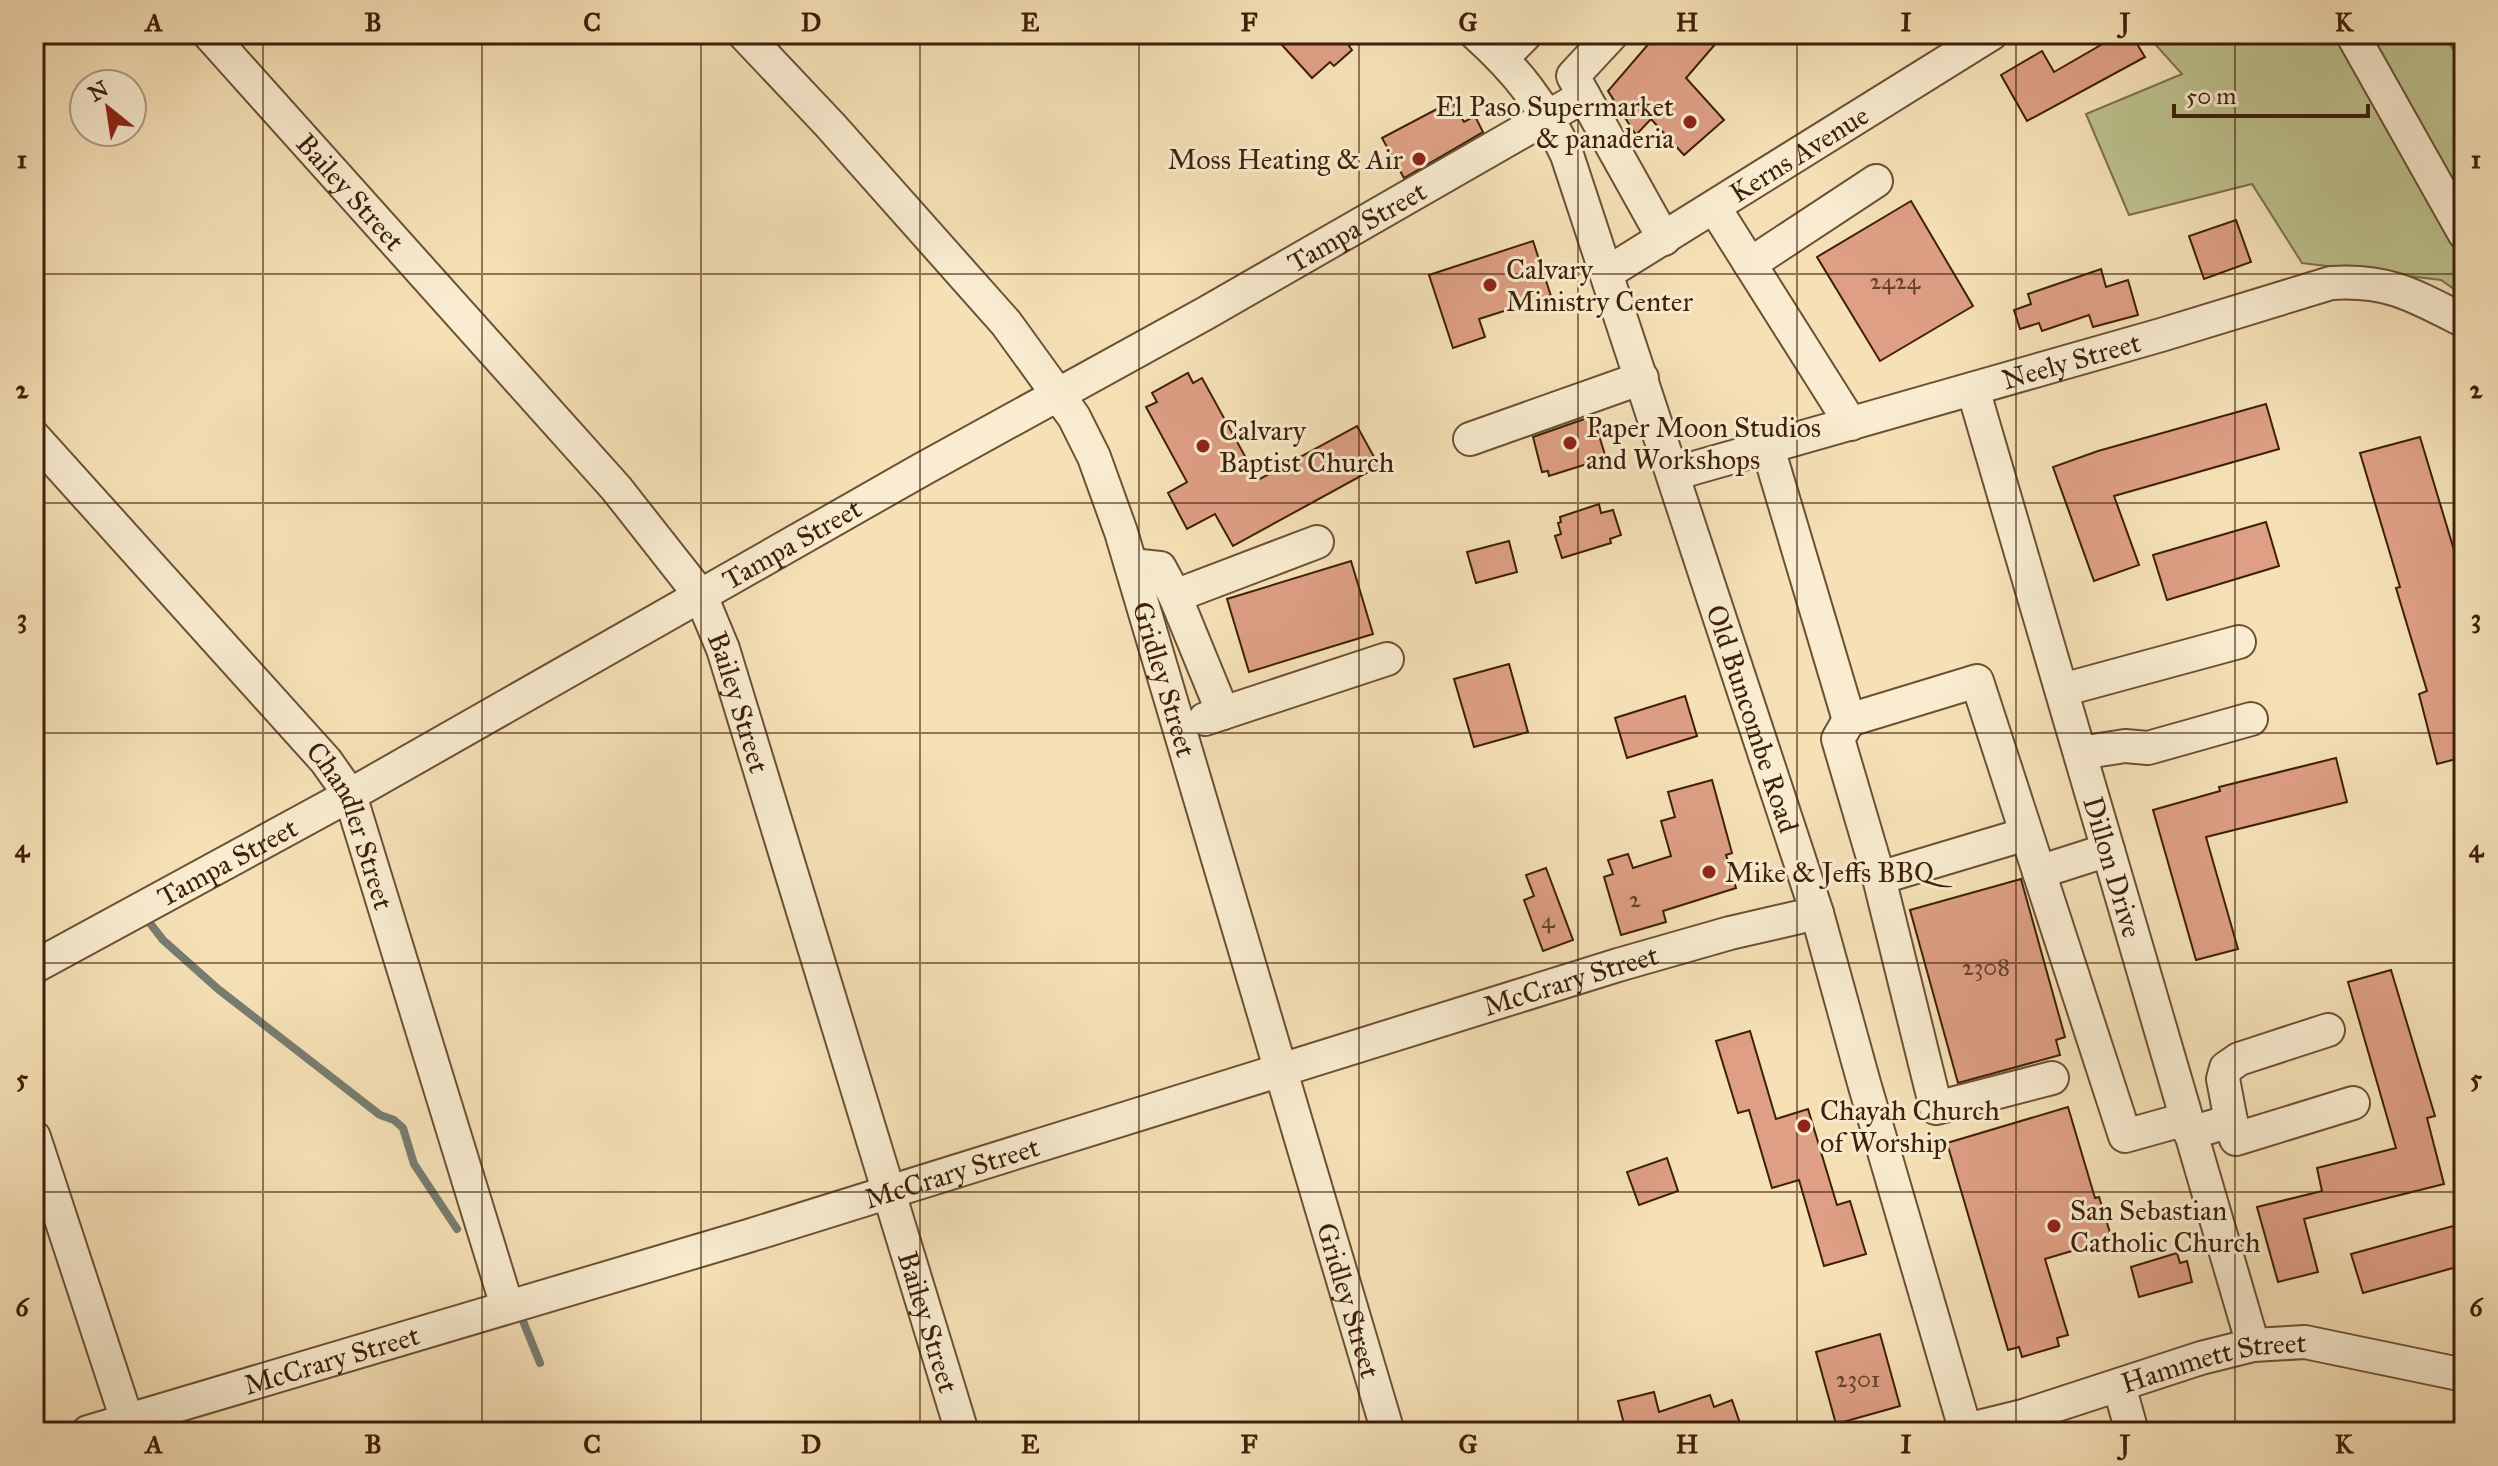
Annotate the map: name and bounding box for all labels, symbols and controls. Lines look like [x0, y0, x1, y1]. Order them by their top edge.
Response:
text: A [143, 6, 163, 38]
text: B [364, 6, 382, 38]
text: C [583, 6, 601, 38]
text: D [801, 6, 821, 38]
text: E [1021, 6, 1040, 38]
text: F [1241, 6, 1258, 38]
text: G [1458, 6, 1478, 38]
text: H [1676, 6, 1699, 38]
text: I [1900, 6, 1912, 38]
text: J [2117, 6, 2131, 39]
text: K [2335, 6, 2355, 38]
north arrow [68, 68, 148, 148]
scale bar [2174, 68, 2368, 118]
text: N [83, 75, 113, 107]
text: 50 m [2186, 81, 2236, 111]
place label: El Paso Supermarket & panaderia [1435, 89, 1674, 156]
street label: Kerns Avenue [1723, 97, 1875, 210]
marker: El Paso Supermarket & panaderia [1681, 113, 1699, 131]
street label: Bailey Street [289, 126, 412, 258]
place label: Moss Heating & Air [1168, 142, 1403, 177]
text: 1 [17, 143, 27, 175]
text: 1 [2471, 143, 2481, 175]
marker: Moss Heating & Air [1410, 150, 1428, 168]
street label: Tampa Street [1281, 173, 1432, 280]
place label: Calvary Ministry Center [1506, 252, 1694, 319]
house number: 2424 [1870, 266, 1921, 296]
marker: Calvary Ministry Center [1481, 276, 1499, 294]
street label: Neely Street [1998, 324, 2145, 397]
text: 2 [16, 373, 30, 405]
text: 2 [2470, 373, 2484, 405]
place label: Paper Moon Studios and Workshops [1586, 410, 1821, 477]
place label: Calvary Baptist Church [1219, 413, 1395, 480]
marker: Paper Moon Studios and Workshops [1561, 434, 1579, 452]
marker: Calvary Baptist Church [1194, 437, 1212, 455]
street label: Tampa Street [716, 490, 867, 597]
street label: Gridley Street [1125, 597, 1204, 761]
street label: Old Buncombe Road [1699, 600, 1807, 837]
text: 3 [17, 602, 27, 634]
text: 3 [2471, 602, 2481, 634]
street label: Bailey Street [700, 626, 777, 777]
street label: Chandler Street [299, 734, 402, 914]
street label: Dillon Drive [2076, 792, 2150, 941]
street label: Tampa Street [151, 810, 303, 914]
text: 4 [15, 832, 31, 864]
text: 4 [2469, 832, 2485, 864]
place label: Mike & Jeffs BBQ [1725, 855, 1953, 890]
marker: Mike & Jeffs BBQ [1700, 863, 1718, 881]
house number: 2 [1629, 884, 1641, 914]
house number: 4 [1541, 905, 1555, 935]
street label: McCrary Street [1479, 937, 1662, 1023]
house number: 2308 [1962, 952, 2010, 982]
text: 5 [16, 1062, 29, 1094]
text: 5 [2470, 1062, 2483, 1094]
place label: Chayah Church of Worship [1820, 1093, 2000, 1160]
marker: Chayah Church of Worship [1795, 1117, 1813, 1135]
street label: McCrary Street [860, 1129, 1044, 1216]
place label: San Sebastian Catholic Church [2070, 1193, 2261, 1260]
marker: San Sebastian Catholic Church [2045, 1217, 2063, 1235]
street label: Gridley Street [1309, 1218, 1389, 1382]
street label: Bailey Street [890, 1247, 966, 1397]
text: 6 [15, 1291, 30, 1323]
text: 6 [2469, 1291, 2484, 1323]
street label: McCrary Street [240, 1317, 423, 1402]
street label: Hammett Street [2116, 1324, 2307, 1400]
house number: 2301 [1836, 1364, 1880, 1394]
text: A [143, 1428, 163, 1460]
text: B [364, 1428, 382, 1460]
text: C [583, 1428, 601, 1460]
text: D [801, 1428, 821, 1460]
text: E [1021, 1428, 1040, 1460]
text: F [1241, 1428, 1258, 1460]
text: G [1458, 1428, 1478, 1460]
text: H [1676, 1428, 1699, 1460]
text: I [1900, 1428, 1912, 1460]
text: J [2117, 1428, 2131, 1461]
text: K [2335, 1428, 2355, 1460]

